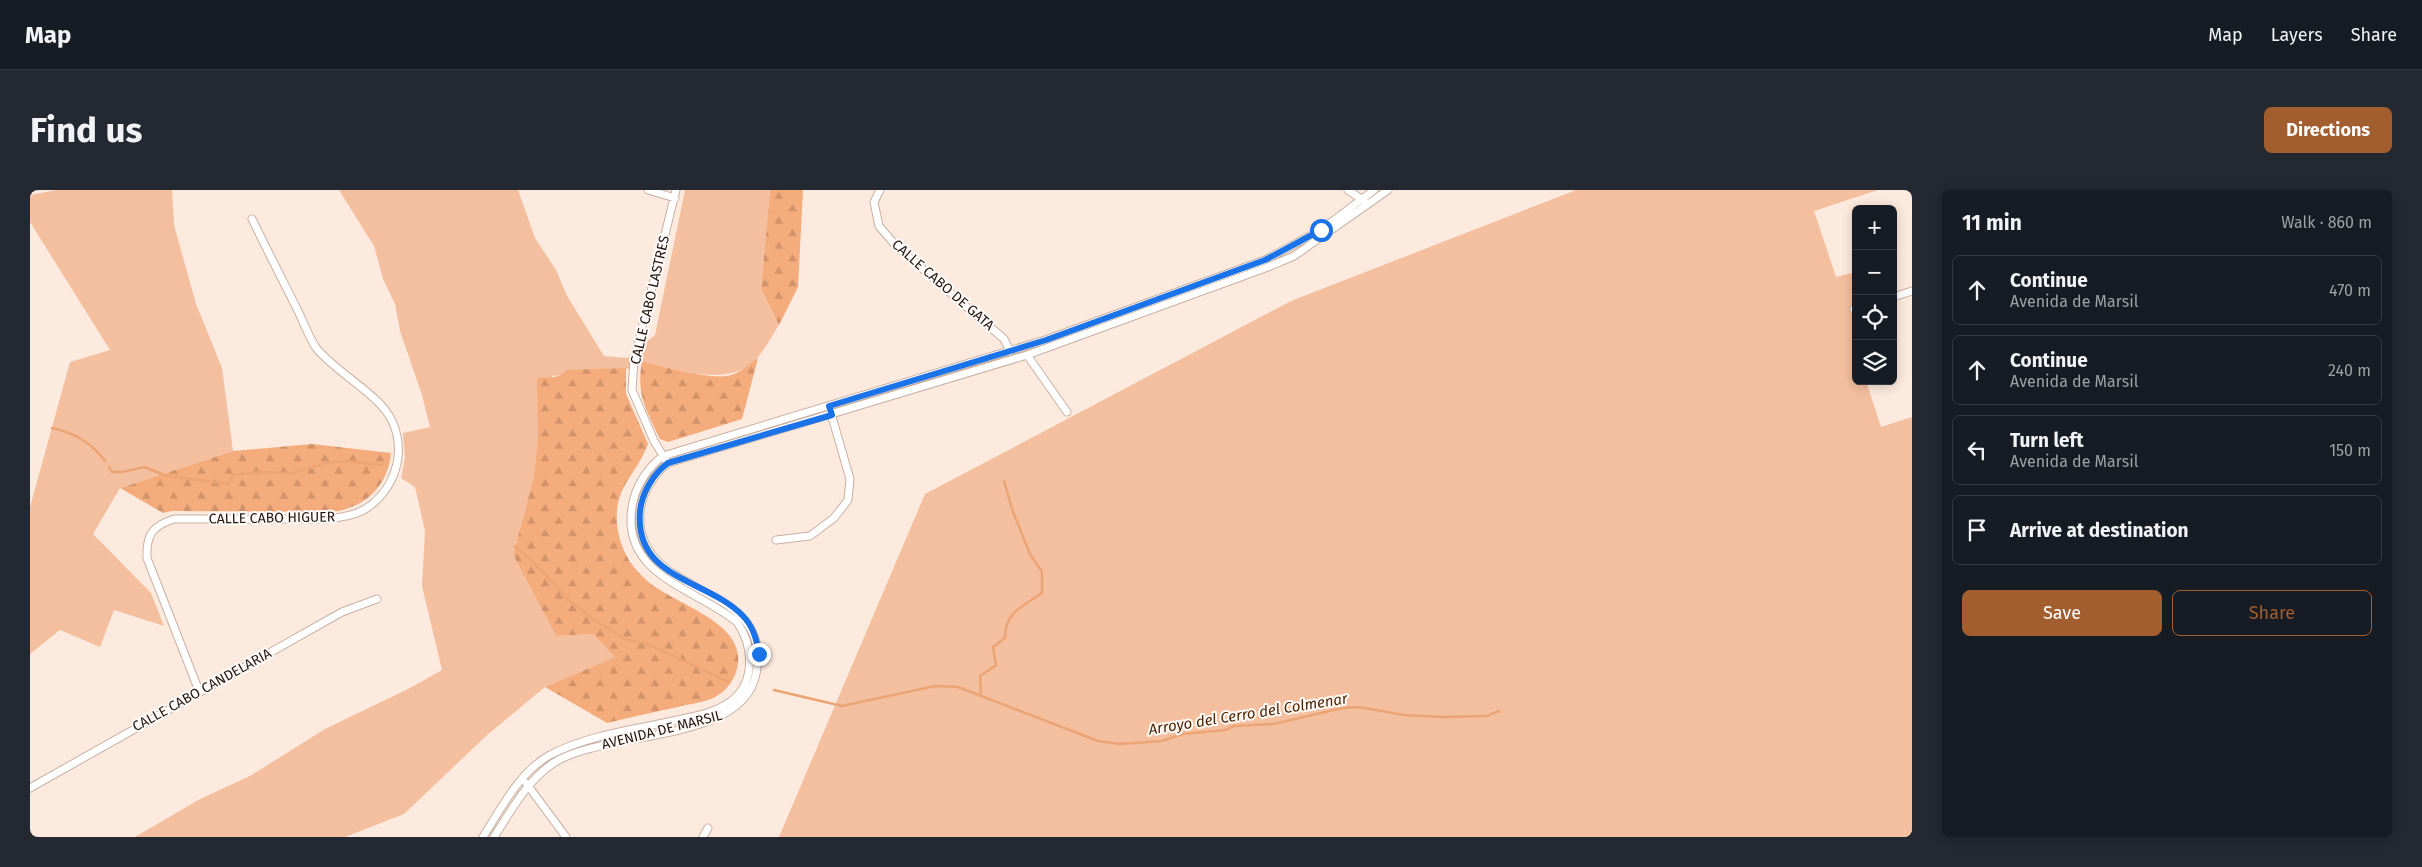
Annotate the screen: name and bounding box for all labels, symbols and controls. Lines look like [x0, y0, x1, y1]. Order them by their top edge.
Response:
text: Map [25, 21, 71, 49]
text: Map [2208, 24, 2243, 46]
text: Layers [2271, 24, 2323, 46]
text: Share [2351, 24, 2397, 46]
button: Directions [2264, 107, 2392, 153]
text: Find us [30, 109, 142, 151]
map controls [1852, 205, 1897, 385]
button: + [1852, 205, 1897, 250]
text: 11 min [1962, 210, 2022, 236]
text: Walk · 860 m [2281, 213, 2372, 232]
route start [1310, 219, 1333, 242]
street label: CALLE CABO LASTRES [627, 234, 673, 366]
street label: CALLE CABO DE GATA [888, 236, 998, 334]
button: − [1852, 250, 1897, 295]
text: Continue [2010, 269, 2088, 292]
icon: ahead [1963, 276, 1991, 304]
text: 470 m [2329, 281, 2371, 300]
text: Avenida de Marsil [2010, 292, 2138, 311]
button: locate [1852, 295, 1897, 340]
button: layers [1852, 340, 1897, 385]
text: Continue [2010, 349, 2088, 372]
icon: ahead [1963, 356, 1991, 384]
text: 240 m [2328, 361, 2371, 380]
text: Avenida de Marsil [2010, 372, 2138, 391]
text: Turn left [2010, 429, 2084, 452]
icon: left [1963, 436, 1991, 464]
text: 150 m [2329, 441, 2371, 460]
text: Avenida de Marsil [2010, 452, 2138, 471]
street label: CALLE CABO HIGUER [209, 508, 336, 528]
icon: arrive [1963, 516, 1991, 544]
text: Arrive at destination [2010, 519, 2189, 542]
button: Save [1962, 590, 2162, 636]
button: Share [2172, 590, 2372, 636]
route end [748, 643, 771, 666]
street label: CALLE CABO CANDELARIA [130, 645, 274, 735]
water label: Arroyo del Cerro del Colmenar [1146, 689, 1350, 739]
street label: AVENIDA DE MARSIL [600, 707, 724, 753]

